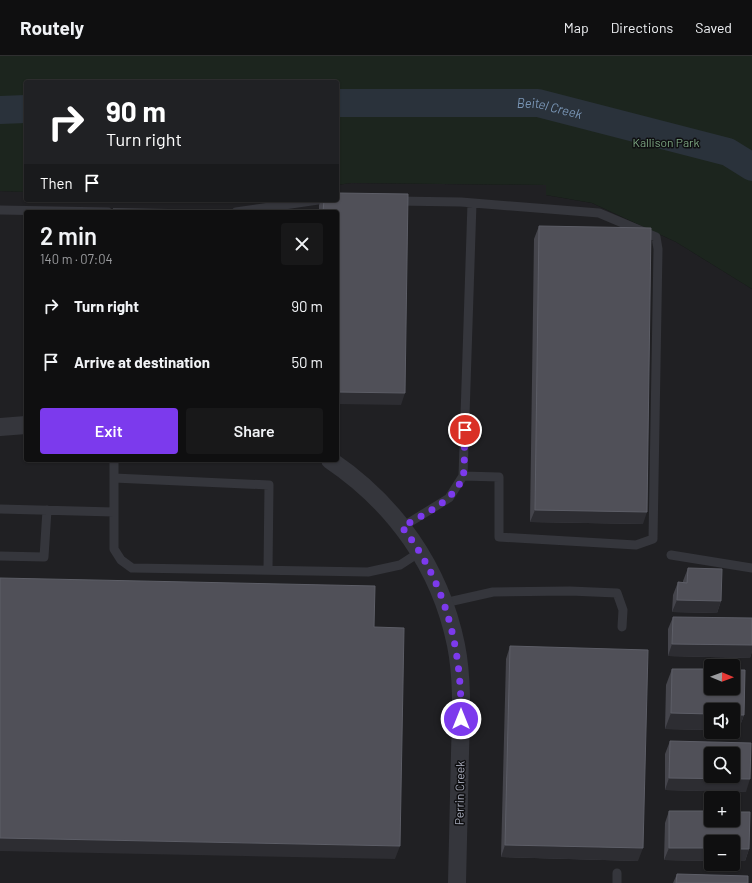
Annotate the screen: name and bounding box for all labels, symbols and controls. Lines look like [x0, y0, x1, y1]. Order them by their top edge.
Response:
text: Routely [20, 16, 84, 39]
text: Map [564, 19, 589, 36]
text: Directions [611, 19, 673, 36]
text: Saved [695, 19, 732, 36]
text: 90 m [106, 94, 166, 128]
water label: Beitel Creek [517, 95, 584, 122]
icon: right [40, 96, 92, 148]
text: Turn right [106, 128, 182, 150]
park label: Kallison Park [633, 135, 699, 149]
icon: arrive [81, 172, 103, 194]
text: Then [40, 174, 73, 192]
text: 2 min [40, 221, 97, 250]
button: close [281, 223, 323, 265]
text: 140 m · 07:04 [40, 251, 113, 267]
icon: right [40, 295, 62, 317]
text: Turn right [74, 297, 139, 315]
text: 90 m [291, 297, 323, 315]
icon: arrive [40, 351, 62, 373]
text: Arrive at destination [74, 353, 210, 371]
text: 50 m [291, 353, 323, 371]
button: Exit [40, 408, 178, 454]
button: Share [186, 408, 323, 454]
pin [448, 413, 482, 447]
icon: arrive [454, 419, 476, 441]
north arrow [704, 659, 740, 695]
map controls [704, 659, 740, 871]
position arrow [440, 698, 482, 740]
button: sound [704, 703, 740, 739]
button: search [704, 747, 740, 783]
street label: Perrin Creek [451, 761, 467, 825]
button: + [704, 791, 740, 827]
button: − [704, 835, 740, 871]

